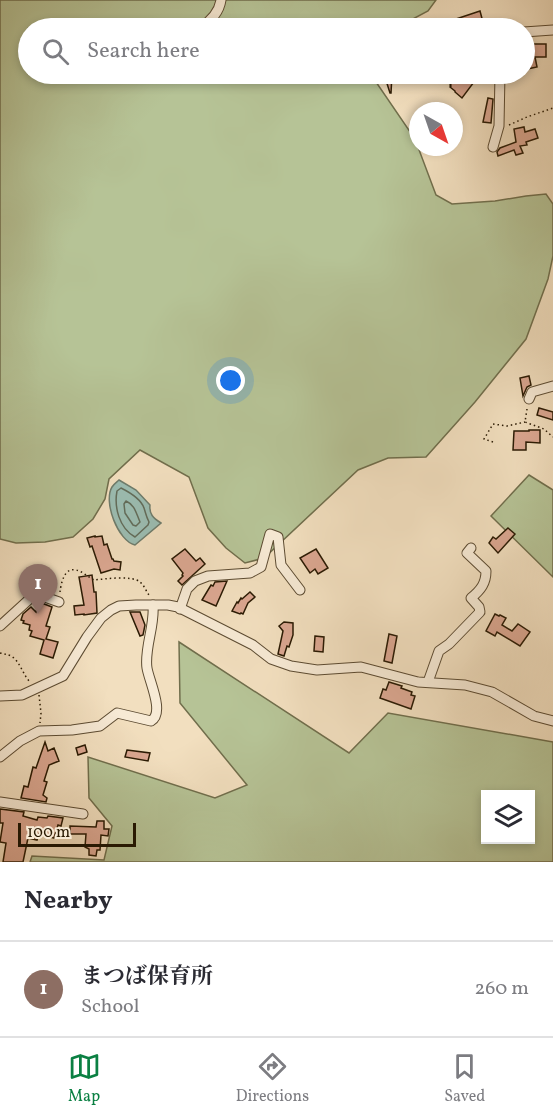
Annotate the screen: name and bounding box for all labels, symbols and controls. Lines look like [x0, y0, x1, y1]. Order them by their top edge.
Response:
search box [18, 18, 535, 84]
icon: search [39, 35, 72, 68]
text: Search here [87, 36, 200, 67]
north arrow [409, 102, 463, 156]
your location [216, 366, 245, 395]
pin: 1 [18, 564, 57, 614]
map controls [481, 790, 535, 844]
button: layers [481, 790, 535, 844]
scale bar [18, 820, 136, 848]
text: 100 m [27, 822, 70, 844]
text: Nearby [24, 883, 113, 919]
text: まつば保育所 [81, 962, 213, 993]
text: 1 [39, 975, 48, 1003]
text: 260 m [474, 975, 529, 1003]
text: School [81, 993, 139, 1021]
tab: Map [68, 1050, 101, 1108]
tab: Directions [236, 1050, 309, 1108]
tab: Saved [444, 1050, 485, 1108]

